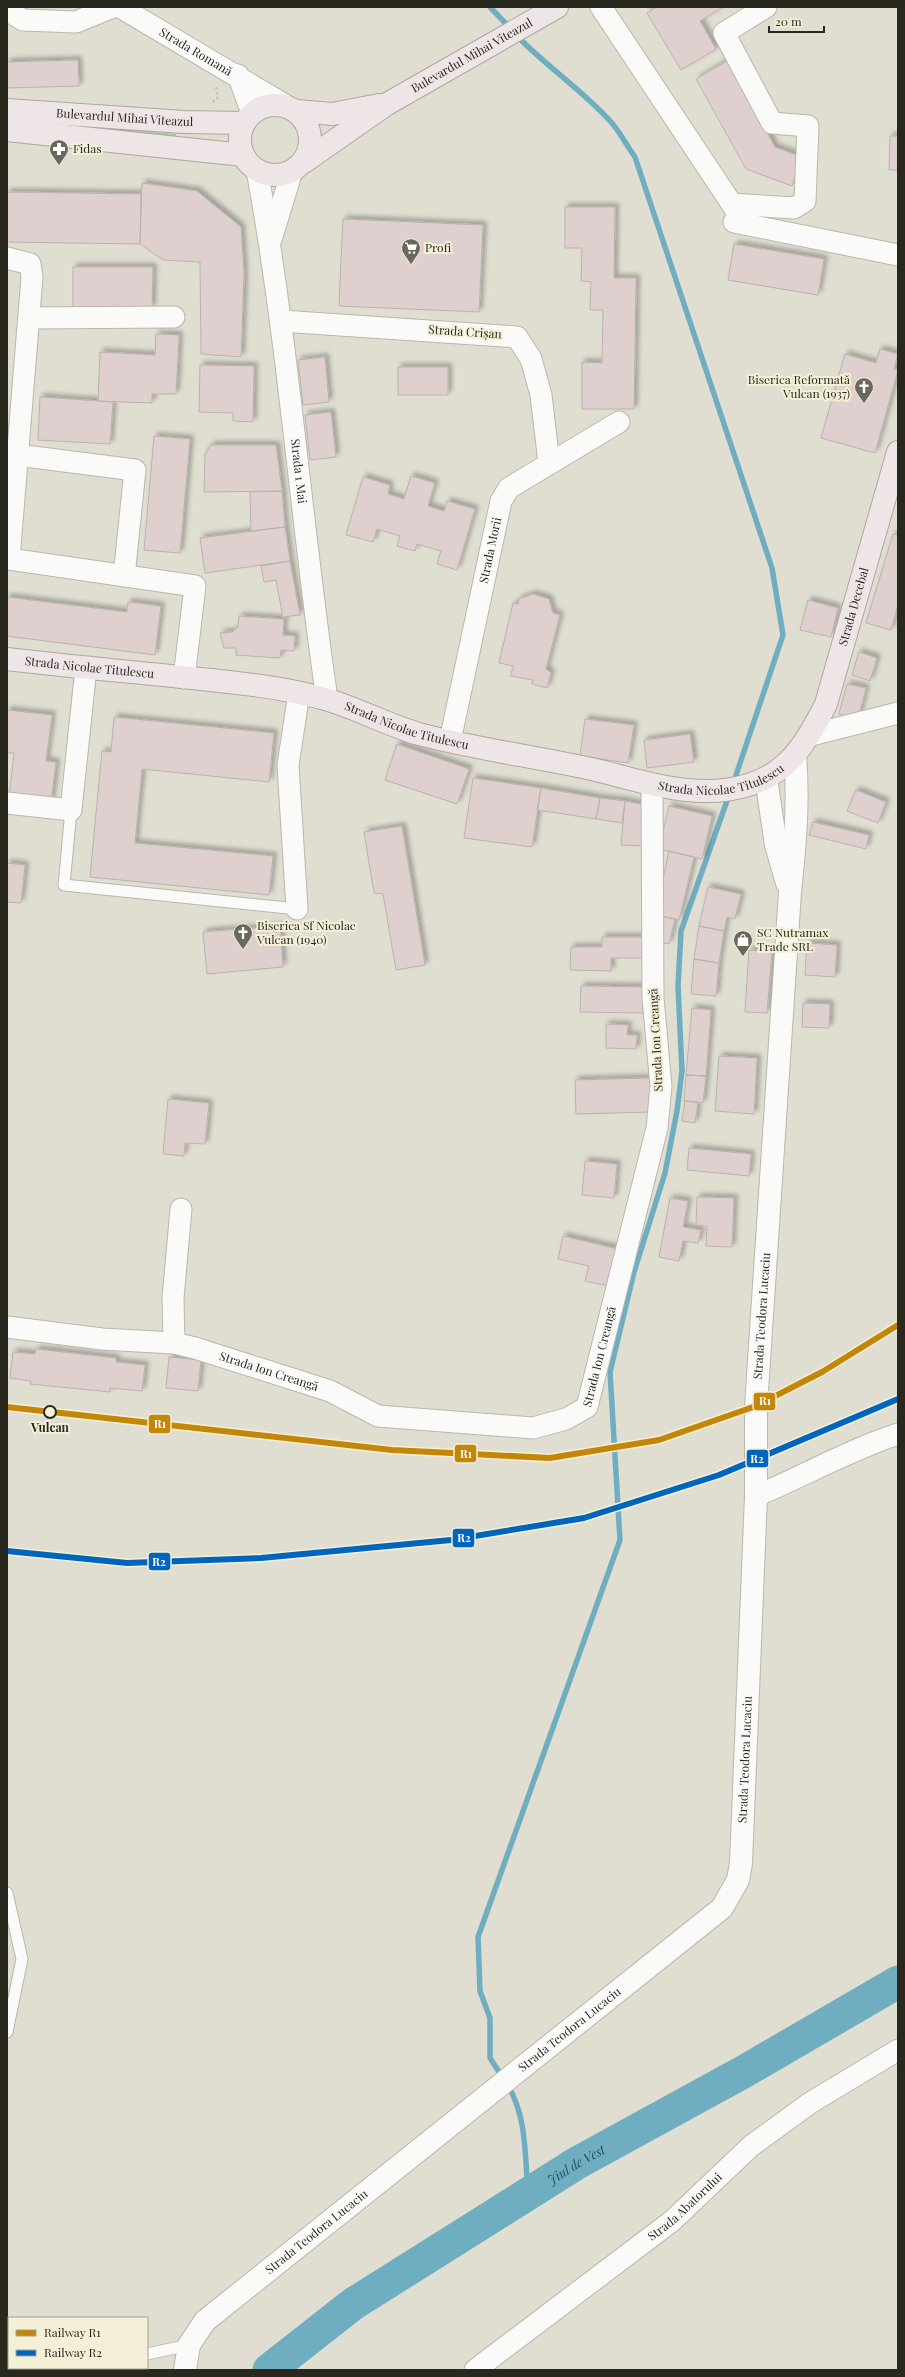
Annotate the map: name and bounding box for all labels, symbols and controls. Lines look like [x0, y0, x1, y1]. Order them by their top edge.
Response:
scale bar [769, 8, 824, 34]
street label: Bulevardul Mihai Viteazul [408, 13, 536, 96]
text: 20 m [775, 13, 802, 29]
street label: Strada Romană [157, 23, 236, 79]
street label: Bulevardul Mihai Viteazul [56, 104, 194, 129]
pharmacy icon: Fidas [48, 138, 70, 166]
place label: Fidas [73, 140, 102, 156]
supermarket icon: Profi [400, 237, 422, 265]
place label: Profi [425, 239, 452, 255]
street label: Strada Crișan [428, 320, 502, 342]
place label: Biserica Reformată Vulcan (1937) [748, 371, 850, 401]
church icon: Biserica Reformată Vulcan (1937) [853, 376, 875, 404]
street label: Strada 1 Mai [288, 438, 311, 505]
street label: Strada Morii [475, 515, 504, 585]
street label: Strada Decebal [834, 565, 872, 648]
street label: Strada Nicolae Titulescu [24, 652, 155, 681]
street label: Strada Nicolae Titulescu [343, 697, 470, 752]
street label: Strada Nicolae Titulescu [657, 760, 787, 798]
place label: Biserica Sf Nicolae Vulcan (1940) [256, 917, 356, 947]
church icon: Biserica Sf Nicolae Vulcan (1940) [232, 922, 254, 950]
place label: SC Nutramax Trade SRL [757, 924, 829, 954]
shop icon: SC Nutramax Trade SRL [732, 929, 754, 957]
street label: Strada Ion Creangă [644, 988, 666, 1092]
street label: Strada Teodora Lucaciu [749, 1252, 773, 1380]
street label: Strada Ion Creangă [578, 1304, 619, 1408]
street label: Strada Ion Creangă [218, 1347, 321, 1394]
line badge: R1 [753, 1392, 776, 1411]
text: R1 [759, 1393, 771, 1408]
marker: Vulcan [43, 1405, 57, 1419]
line badge: R1 [148, 1414, 171, 1434]
text: R1 [154, 1416, 166, 1431]
place label: Vulcan [30, 1419, 70, 1435]
line badge: R1 [454, 1444, 477, 1463]
text: R1 [460, 1446, 472, 1461]
line badge: R2 [746, 1449, 769, 1468]
text: R2 [750, 1451, 764, 1466]
line badge: R2 [452, 1528, 475, 1548]
text: R2 [457, 1530, 471, 1545]
line badge: R2 [148, 1552, 171, 1571]
text: R2 [152, 1554, 166, 1569]
street label: Strada Teodora Lucaciu [734, 1696, 755, 1823]
street label: Strada Teodora Lucaciu [514, 1983, 624, 2075]
water label: Jiul de Vest [544, 2140, 608, 2188]
street label: Strada Abatorului [644, 2168, 725, 2244]
street label: Strada Teodora Lucaciu [261, 2185, 371, 2277]
legend [8, 2317, 148, 2369]
text: Railway R1 [44, 2324, 101, 2340]
text: Railway R2 [44, 2344, 102, 2360]

